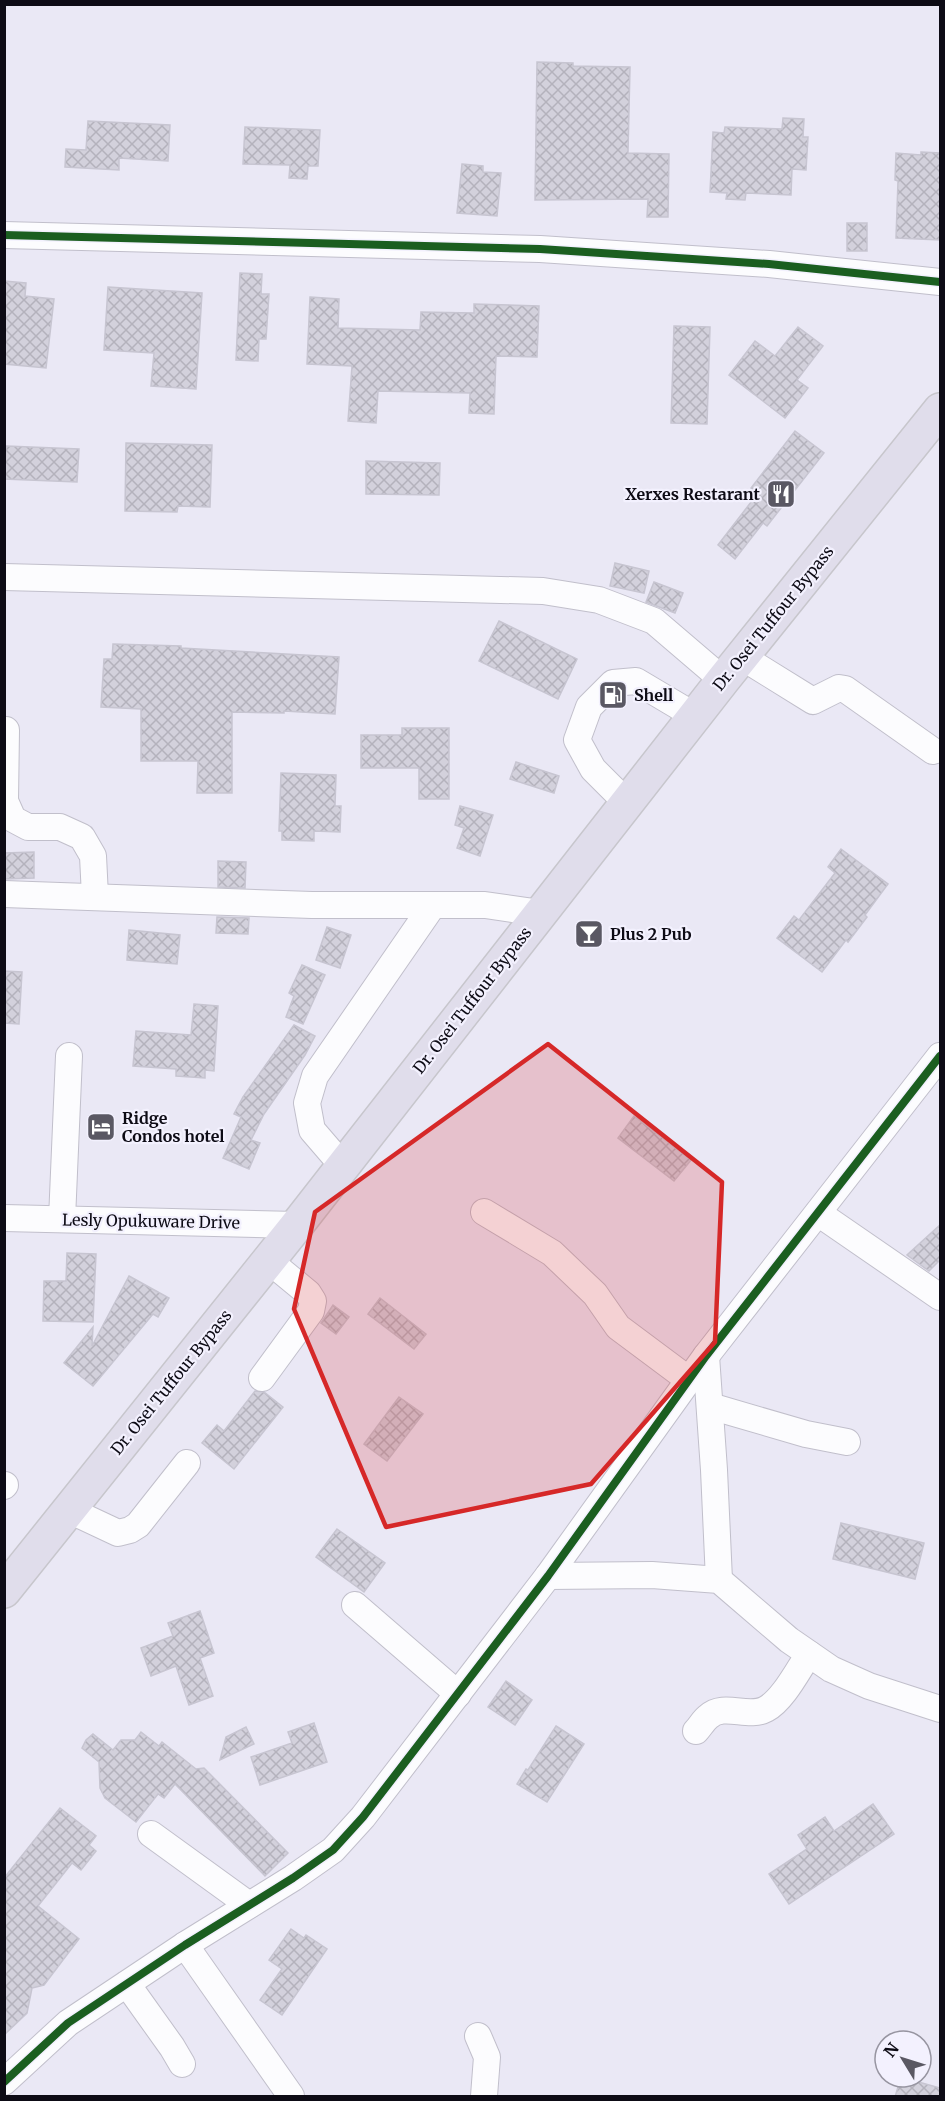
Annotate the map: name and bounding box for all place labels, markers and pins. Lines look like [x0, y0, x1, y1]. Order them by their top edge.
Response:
restaurant icon: Xerxes Restarant [765, 478, 797, 510]
place label: Xerxes Restarant [625, 484, 761, 504]
fuel station icon: Shell [597, 679, 629, 711]
place label: Shell [634, 685, 673, 705]
bar icon: Plus 2 Pub [573, 918, 605, 950]
place label: Plus 2 Pub [610, 924, 692, 944]
place label: Ridge Condos hotel [122, 1108, 224, 1146]
hotel icon: Ridge Condos hotel [85, 1111, 117, 1143]

